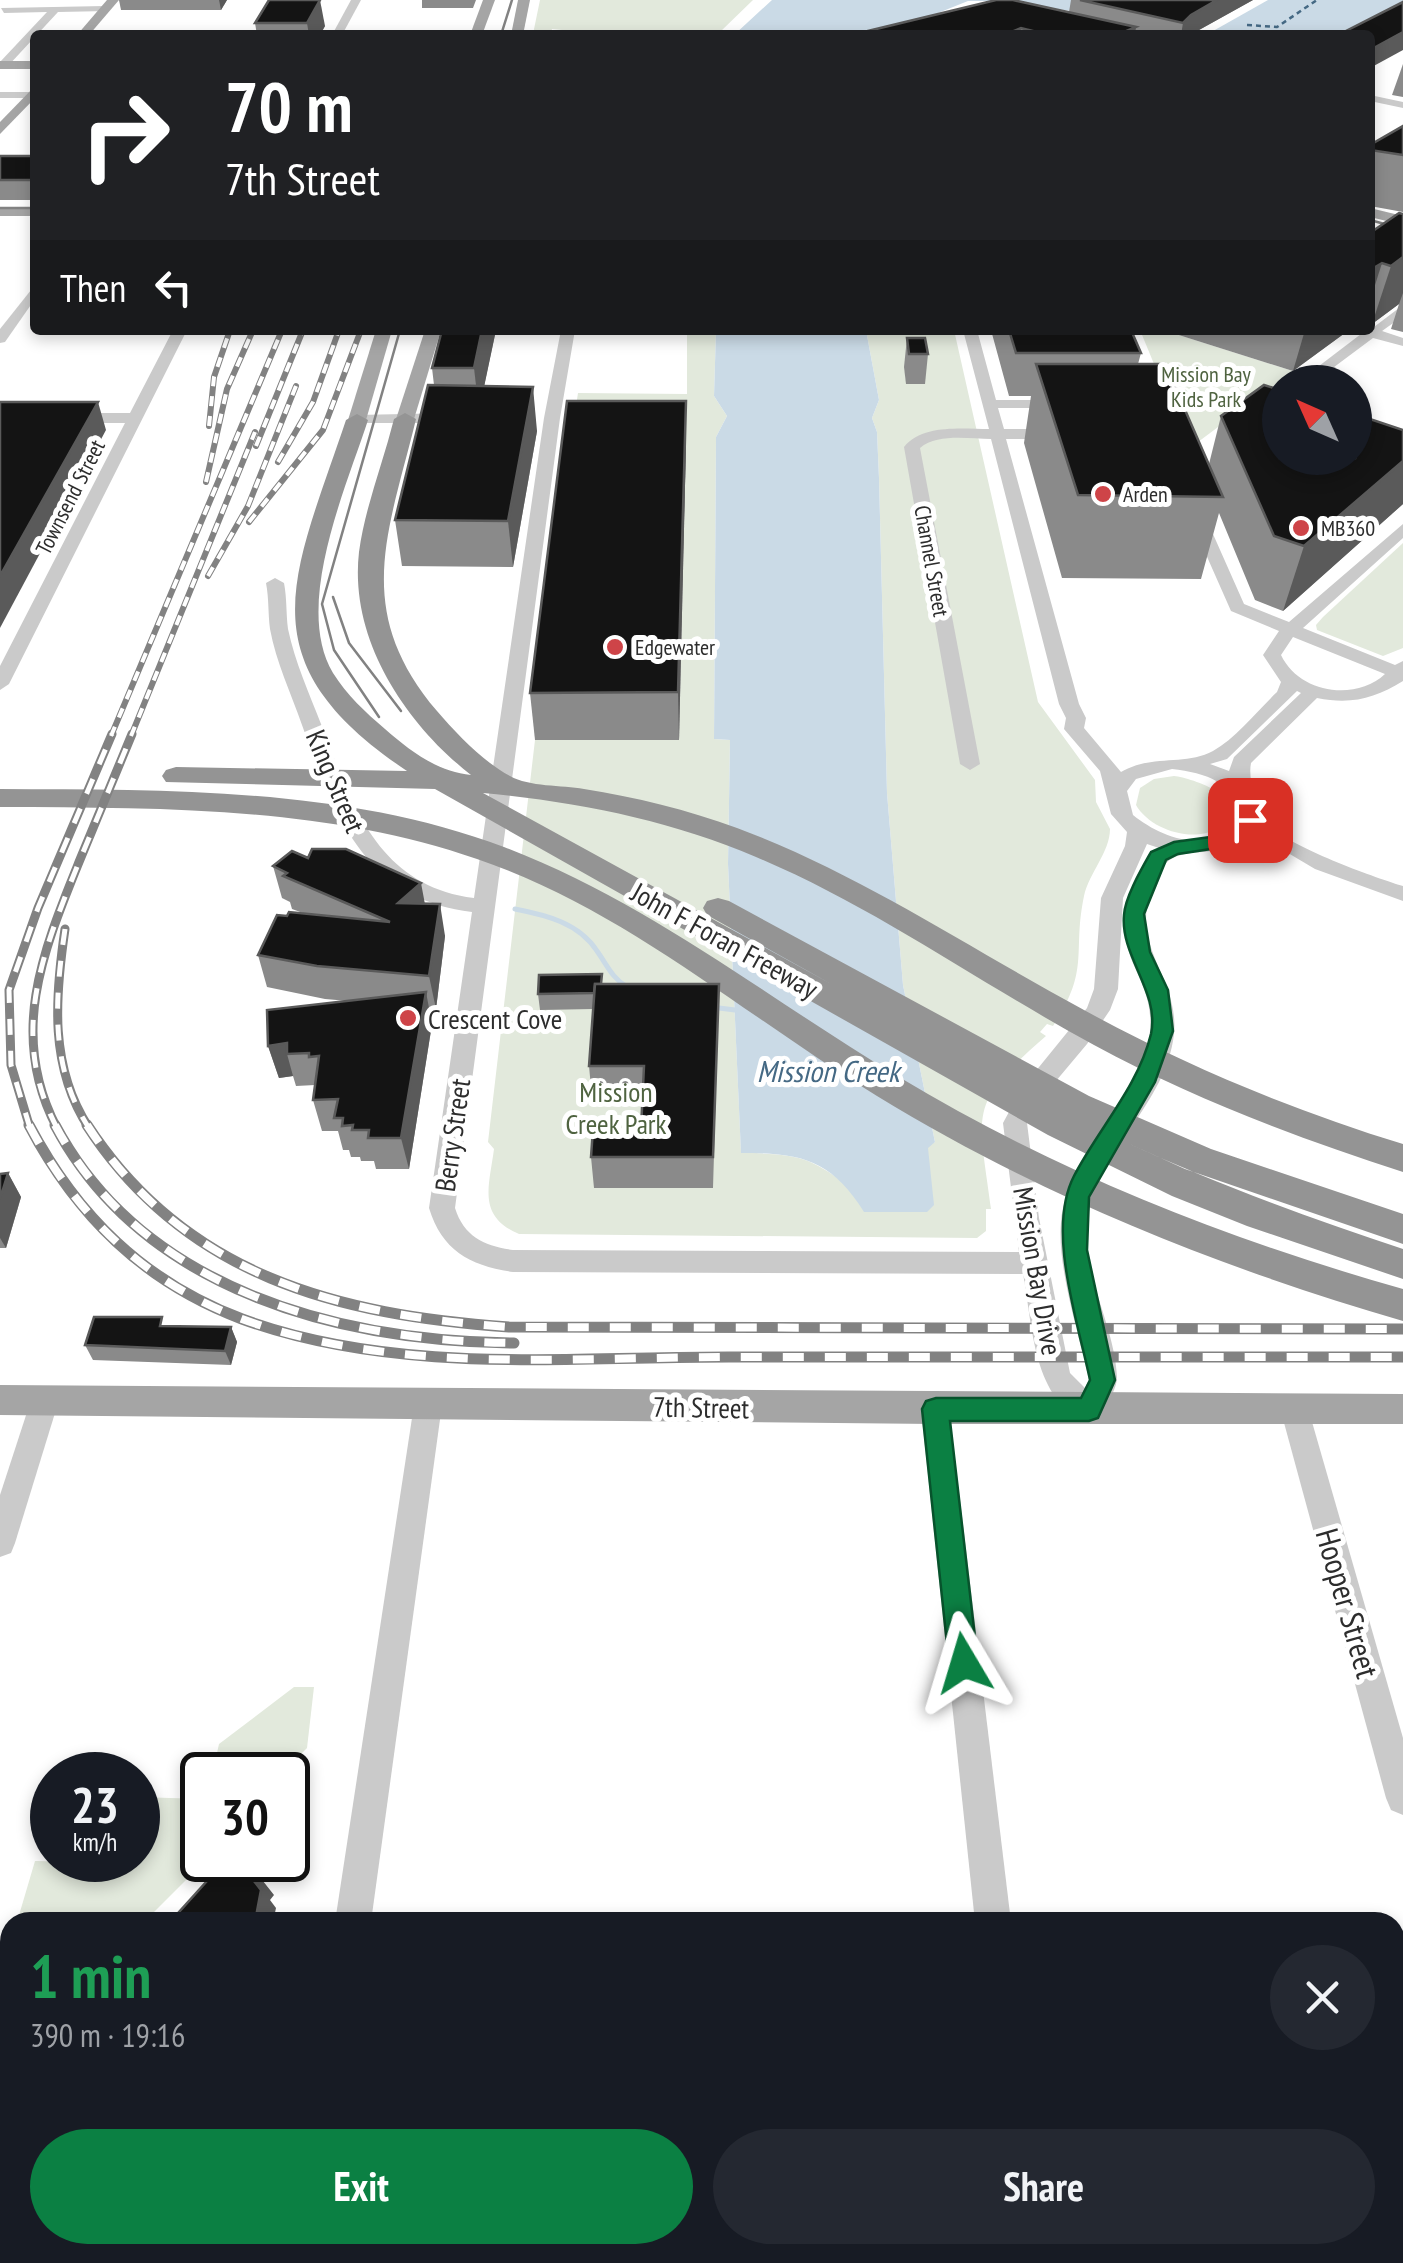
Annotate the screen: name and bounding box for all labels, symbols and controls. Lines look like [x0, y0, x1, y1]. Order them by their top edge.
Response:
text: 70 m [225, 61, 353, 151]
icon: right [60, 70, 190, 200]
text: 7th Street [225, 149, 380, 207]
icon: left [146, 260, 201, 315]
text: Then [60, 263, 126, 312]
park label: Mission Bay Kids Park [1161, 360, 1252, 413]
north arrow [1262, 365, 1372, 475]
map controls [1262, 365, 1372, 475]
street label: Townsend Street [29, 435, 111, 559]
place label: Arden [1123, 480, 1168, 508]
marker: Arden [1092, 483, 1114, 505]
street label: Channel Street [908, 503, 956, 619]
place label: MB360 [1321, 514, 1375, 542]
marker: MB360 [1290, 517, 1312, 539]
place label: Edgewater [635, 633, 715, 661]
marker: Edgewater [604, 636, 626, 658]
street label: King Street [298, 724, 374, 838]
pin [1208, 778, 1293, 863]
icon: arrive [1223, 793, 1278, 848]
street label: John F Foran Freeway [624, 873, 825, 1007]
place label: Crescent Cove [428, 1000, 562, 1037]
marker: Crescent Cove [397, 1007, 419, 1029]
water label: Mission Creek [757, 1051, 903, 1090]
park label: Mission Creek Park [566, 1073, 667, 1142]
street label: Berry Street [426, 1076, 478, 1194]
street label: Mission Bay Drive [1005, 1184, 1071, 1358]
street label: 7th Street [653, 1388, 750, 1426]
street label: Hooper Street [1307, 1523, 1389, 1683]
position arrow [912, 1611, 1016, 1715]
speed limit sign: 30 [180, 1752, 310, 1882]
text: 23 [71, 1772, 119, 1837]
text: km/h [73, 1826, 117, 1858]
text: 1 min [30, 1937, 151, 2015]
button: close [1270, 1945, 1375, 2050]
text: 390 m · 19:16 [30, 2014, 185, 2056]
button: Exit [30, 2129, 693, 2244]
button: Share [713, 2129, 1375, 2244]

